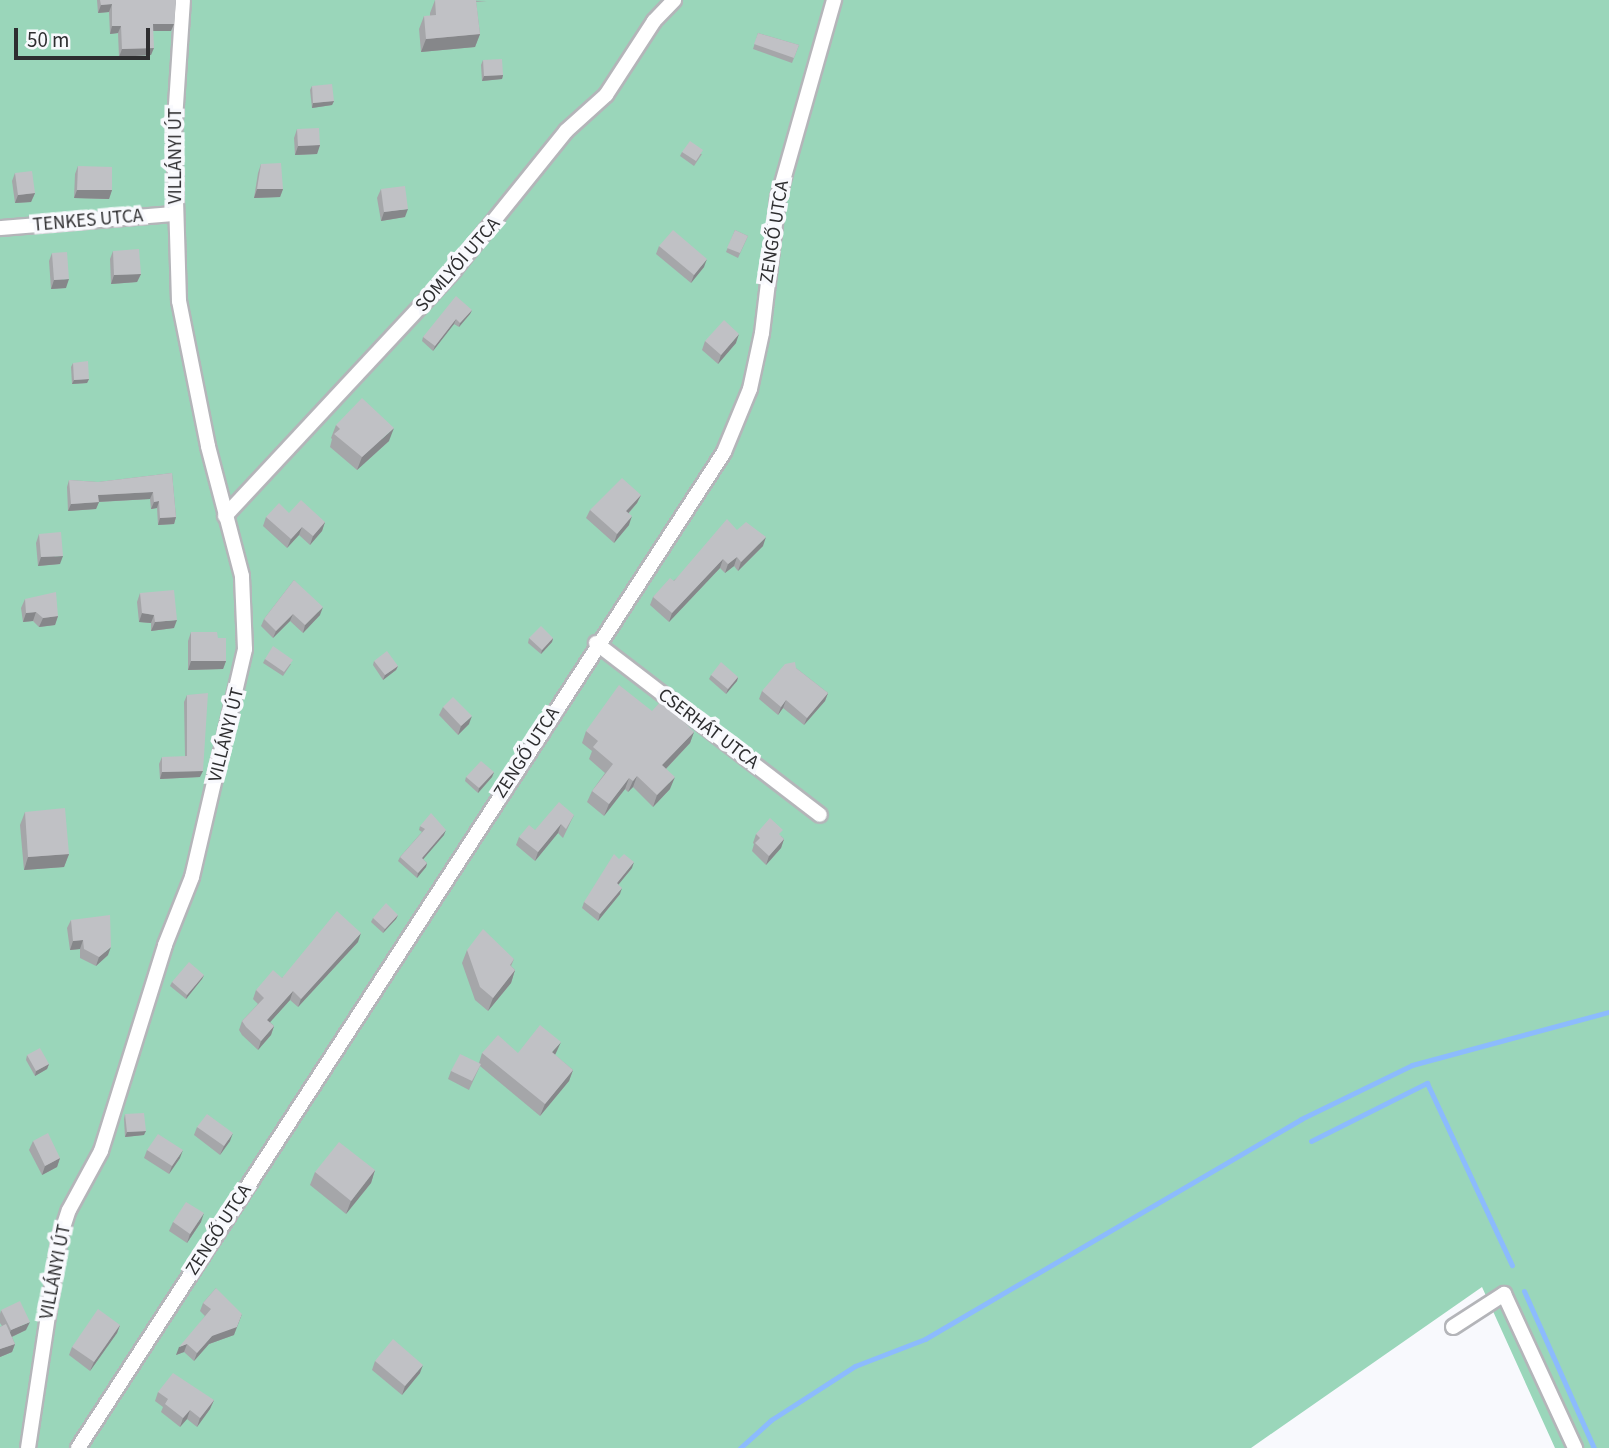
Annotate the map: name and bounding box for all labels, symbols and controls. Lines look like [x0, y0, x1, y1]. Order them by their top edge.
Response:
scale bar [18, 14, 154, 58]
text: 50 m [27, 25, 69, 55]
street label: VILLÁNYI ÚT [165, 108, 187, 204]
street label: ZENGŐ UTCA [756, 179, 794, 285]
street label: TENKES UTCA [32, 205, 144, 237]
street label: SOMLYÓI UTCA [411, 213, 505, 317]
street label: CSERHÁT UTCA [653, 684, 763, 774]
street label: VILLÁNYI ÚT [204, 686, 250, 784]
street label: ZENGŐ UTCA [489, 703, 565, 803]
street label: ZENGŐ UTCA [181, 1180, 257, 1280]
street label: VILLÁNYI ÚT [36, 1223, 76, 1321]

